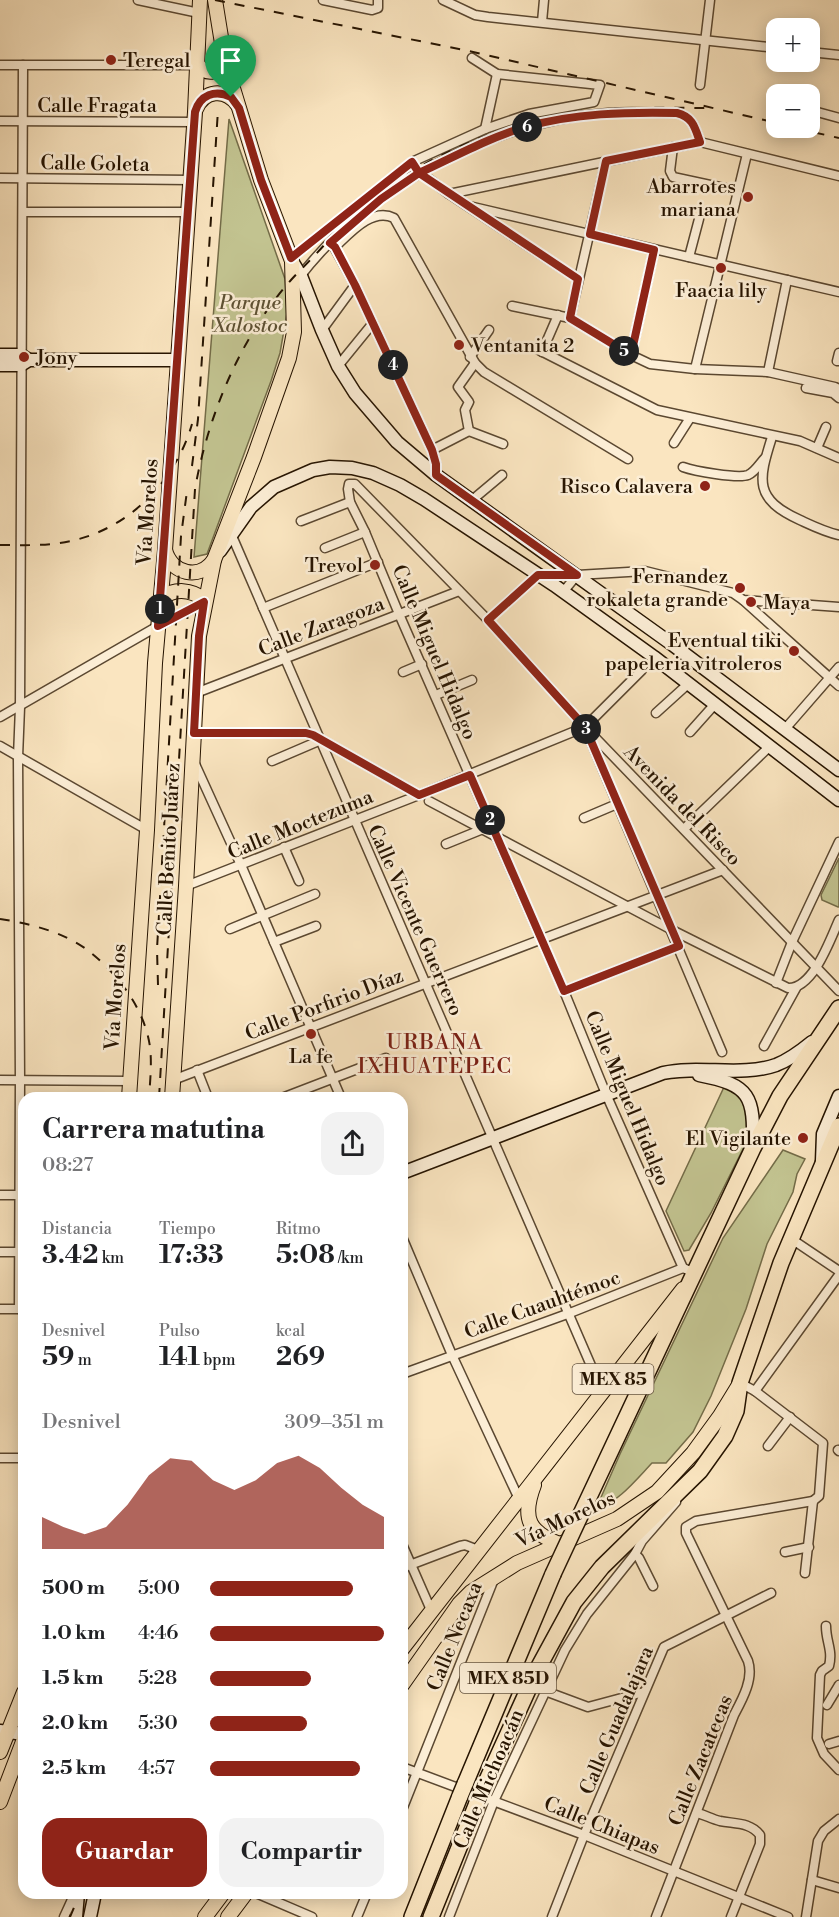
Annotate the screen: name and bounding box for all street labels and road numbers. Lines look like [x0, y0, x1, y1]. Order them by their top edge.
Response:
street label: Calle Fragata [37, 94, 158, 119]
street label: Calle Goleta [40, 151, 151, 178]
street label: Vía Morelos [132, 458, 165, 568]
street label: Calle Miguel Hidalgo [385, 561, 482, 744]
street label: Calle Zaragoza [255, 592, 389, 663]
street label: Avenida del Risco [617, 740, 746, 872]
street label: Calle Benito Juárez [152, 762, 187, 936]
street label: Calle Moctezuma [224, 785, 378, 866]
street label: Calle Vicente Guerrero [361, 821, 468, 1020]
street label: Vía Morelos [100, 943, 133, 1053]
street label: Calle Porfirio Díaz [242, 964, 407, 1047]
street label: Calle Miguel Hidalgo [578, 1007, 675, 1190]
street label: Calle Cuauhtémoc [461, 1266, 624, 1345]
road number: MEX 85 [572, 1364, 654, 1394]
street label: Vía Morelos [511, 1486, 620, 1555]
street label: Calle Necaxa [422, 1578, 489, 1695]
street label: Calle Guadalajara [575, 1642, 660, 1799]
road number: MEX 85D [460, 1663, 556, 1693]
street label: Calle Zacatecas [664, 1691, 739, 1830]
street label: Calle Michoacán [449, 1706, 530, 1853]
street label: Calle Chiapas [540, 1792, 663, 1861]

